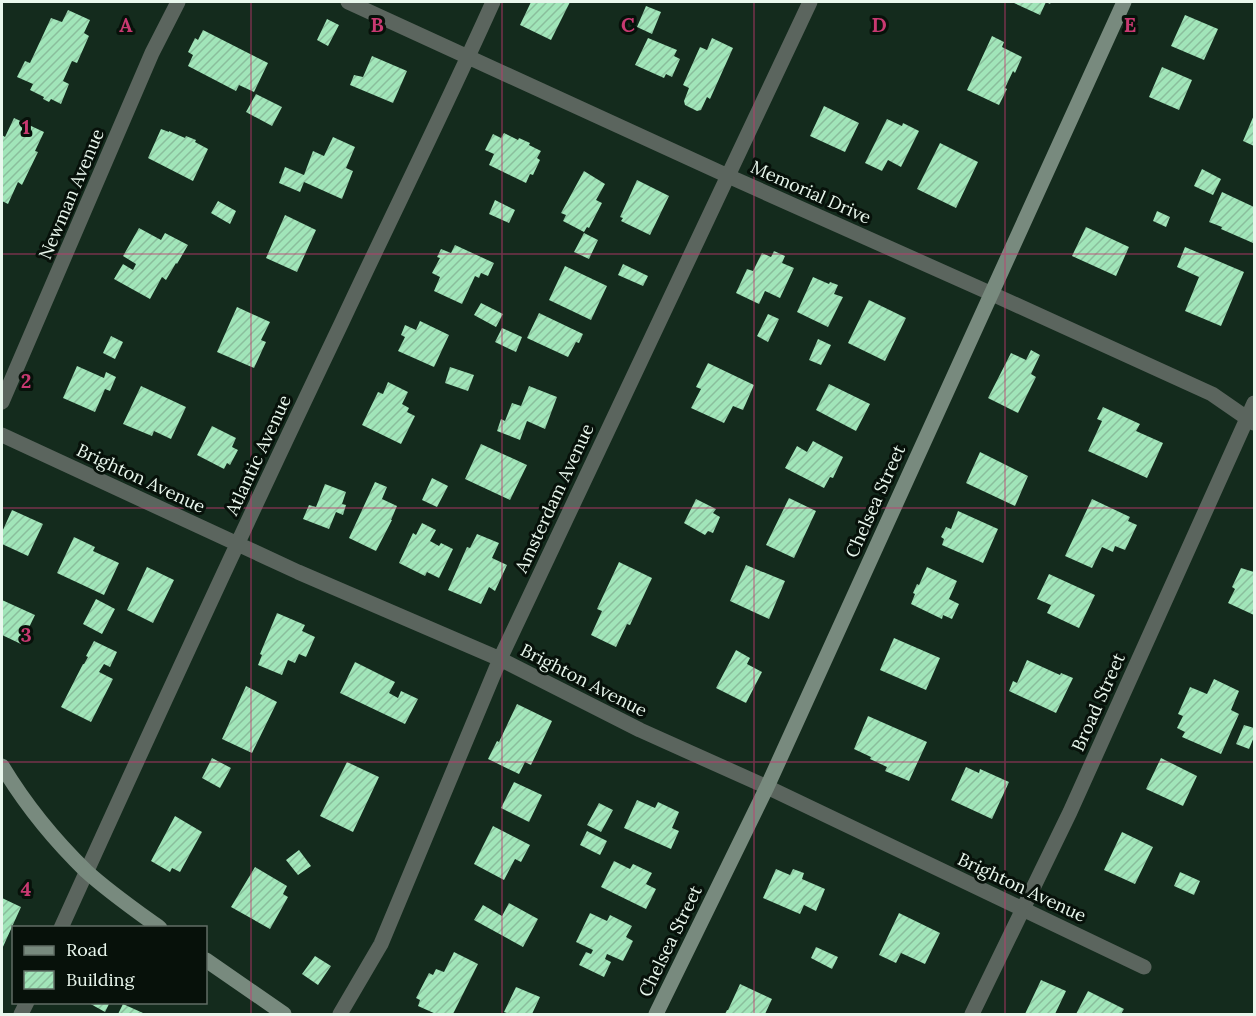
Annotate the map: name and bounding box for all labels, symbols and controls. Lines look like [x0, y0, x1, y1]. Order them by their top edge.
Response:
text: A [119, 12, 133, 37]
text: B [370, 12, 384, 37]
text: C [621, 12, 635, 37]
text: D [871, 12, 887, 37]
text: E [1124, 12, 1136, 37]
text: 1 [22, 114, 30, 139]
street label: Newman Avenue [33, 125, 109, 263]
street label: Memorial Drive [747, 155, 875, 229]
text: 2 [21, 368, 31, 393]
street label: Atlantic Avenue [220, 391, 296, 520]
street label: Amsterdam Avenue [509, 419, 599, 577]
street label: Brighton Avenue [73, 438, 209, 518]
street label: Chelsea Street [840, 441, 910, 561]
text: 3 [20, 622, 32, 647]
street label: Brighton Avenue [517, 638, 651, 722]
street label: Broad Street [1066, 649, 1130, 755]
street label: Brighton Avenue [954, 847, 1090, 927]
text: 4 [21, 876, 32, 901]
street label: Chelsea Street [633, 881, 707, 1000]
legend [12, 926, 207, 1004]
text: Road [66, 938, 108, 961]
text: Building [66, 968, 136, 991]

